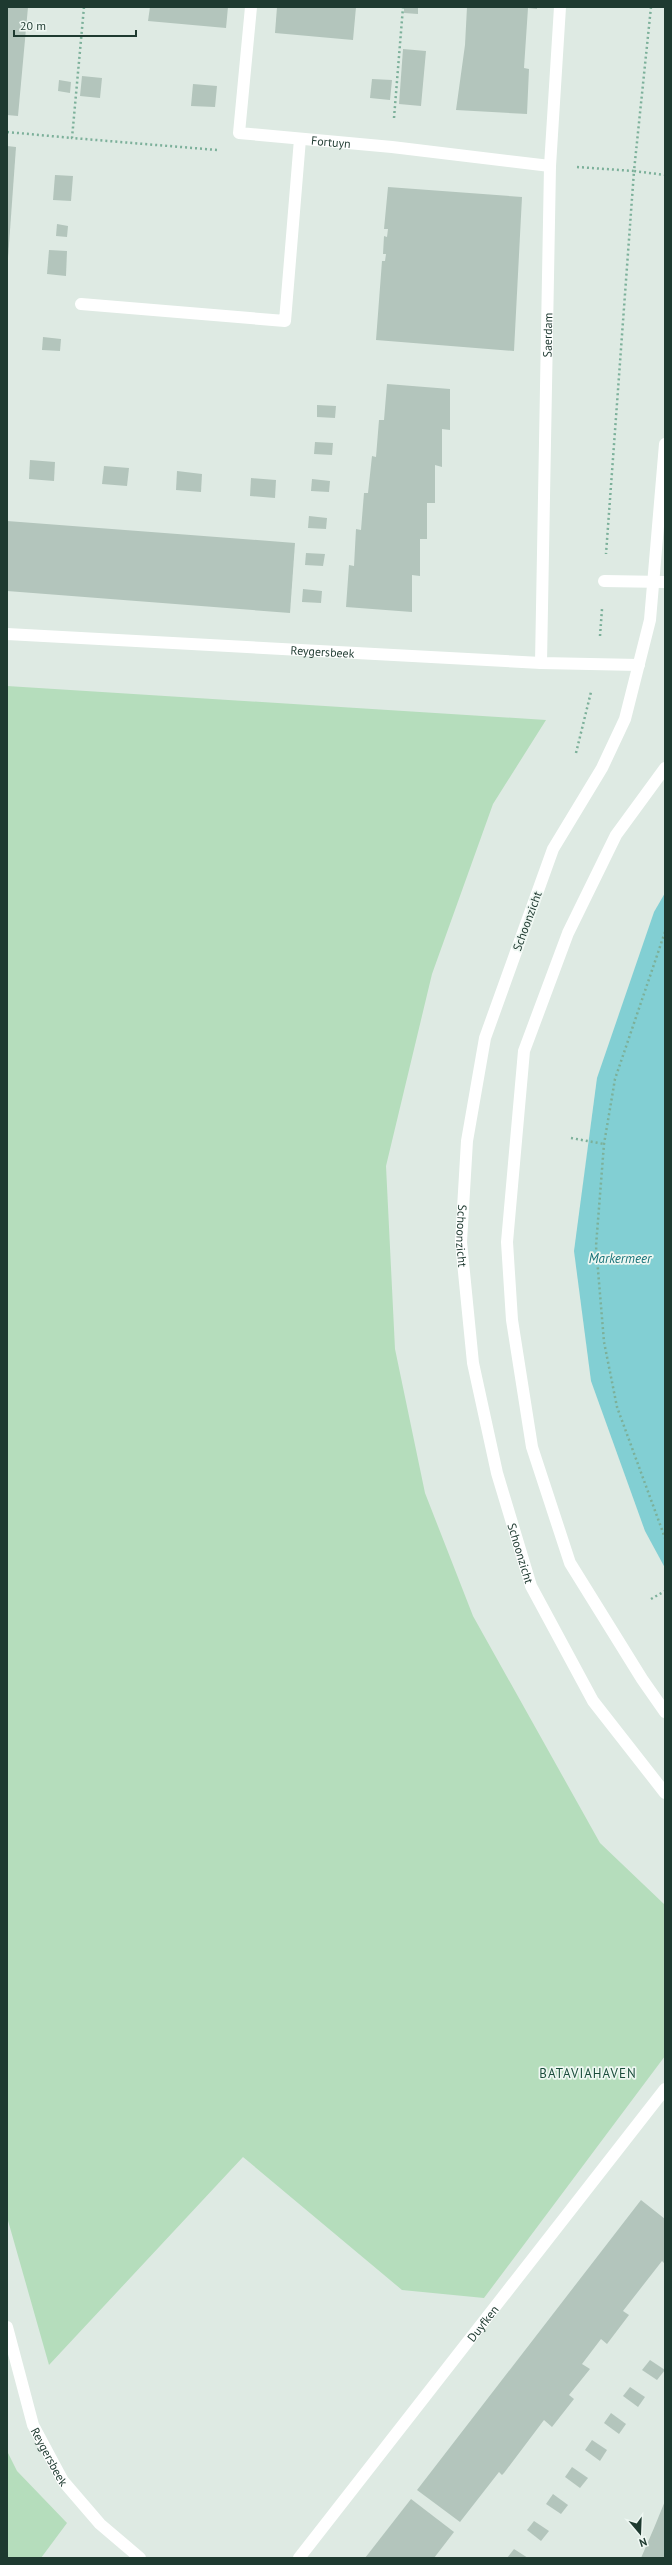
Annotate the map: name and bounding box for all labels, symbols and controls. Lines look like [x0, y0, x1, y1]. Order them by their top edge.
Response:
scale bar [14, 12, 136, 38]
text: 20 m [20, 18, 46, 33]
street label: Fortuyn [311, 132, 352, 151]
street label: Saerdam [539, 313, 555, 358]
street label: Reygersbeek [290, 642, 355, 660]
street label: Schoonzicht [509, 889, 545, 953]
street label: Schoonzicht [453, 1204, 471, 1268]
water label: Markermeer [589, 1250, 652, 1267]
street label: Schoonzicht [505, 1521, 537, 1585]
district label: BATAVIAHAVEN [539, 2065, 637, 2082]
street label: Duyfken [463, 2302, 501, 2344]
street label: Reygersbeek [28, 2425, 71, 2489]
north arrow [620, 2513, 660, 2553]
text: N [638, 2535, 649, 2550]

